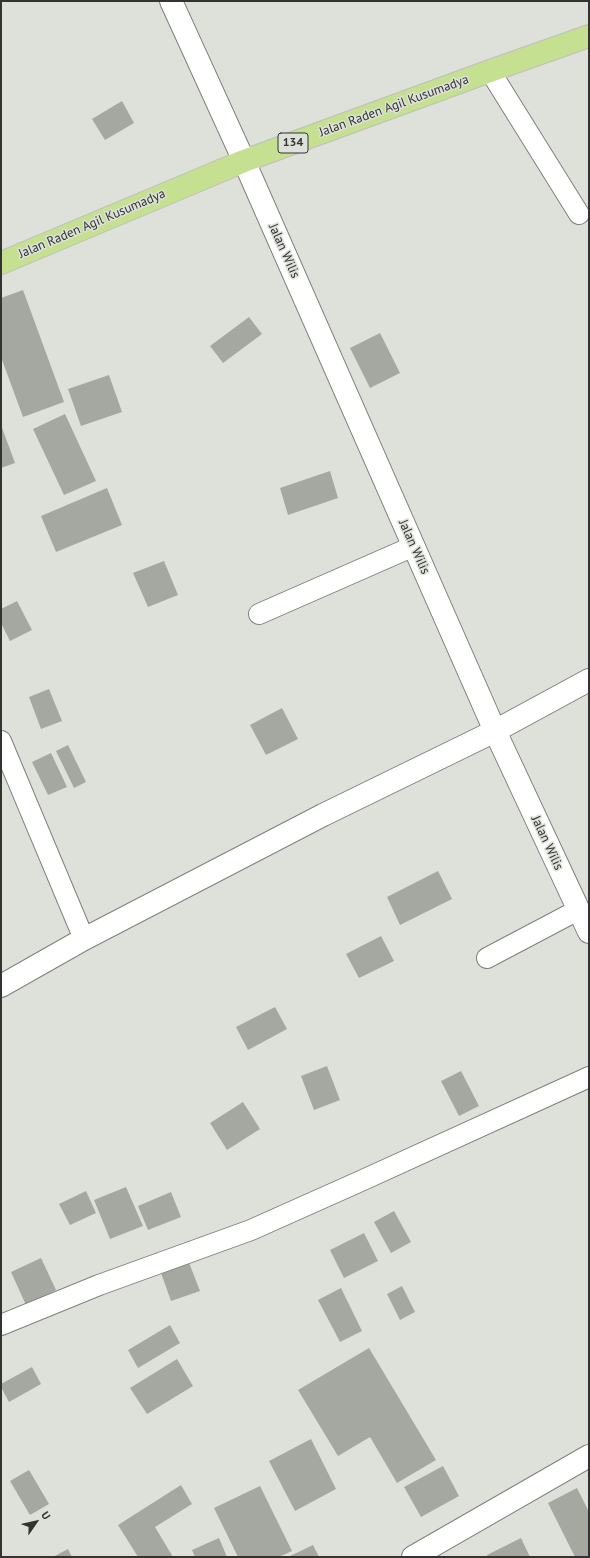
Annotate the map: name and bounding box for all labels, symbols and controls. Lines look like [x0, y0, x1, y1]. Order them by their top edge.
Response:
street label: Jalan Raden Agil Kusumadya [317, 72, 471, 140]
road number: 134 [278, 133, 308, 153]
street label: Jalan Raden Agil Kusumadya [16, 186, 168, 262]
street label: Jalan Wilis [265, 221, 303, 281]
street label: Jalan Wilis [395, 517, 433, 577]
street label: Jalan Wilis [528, 813, 566, 873]
north arrow [16, 1502, 56, 1542]
text: U [38, 1509, 54, 1522]

